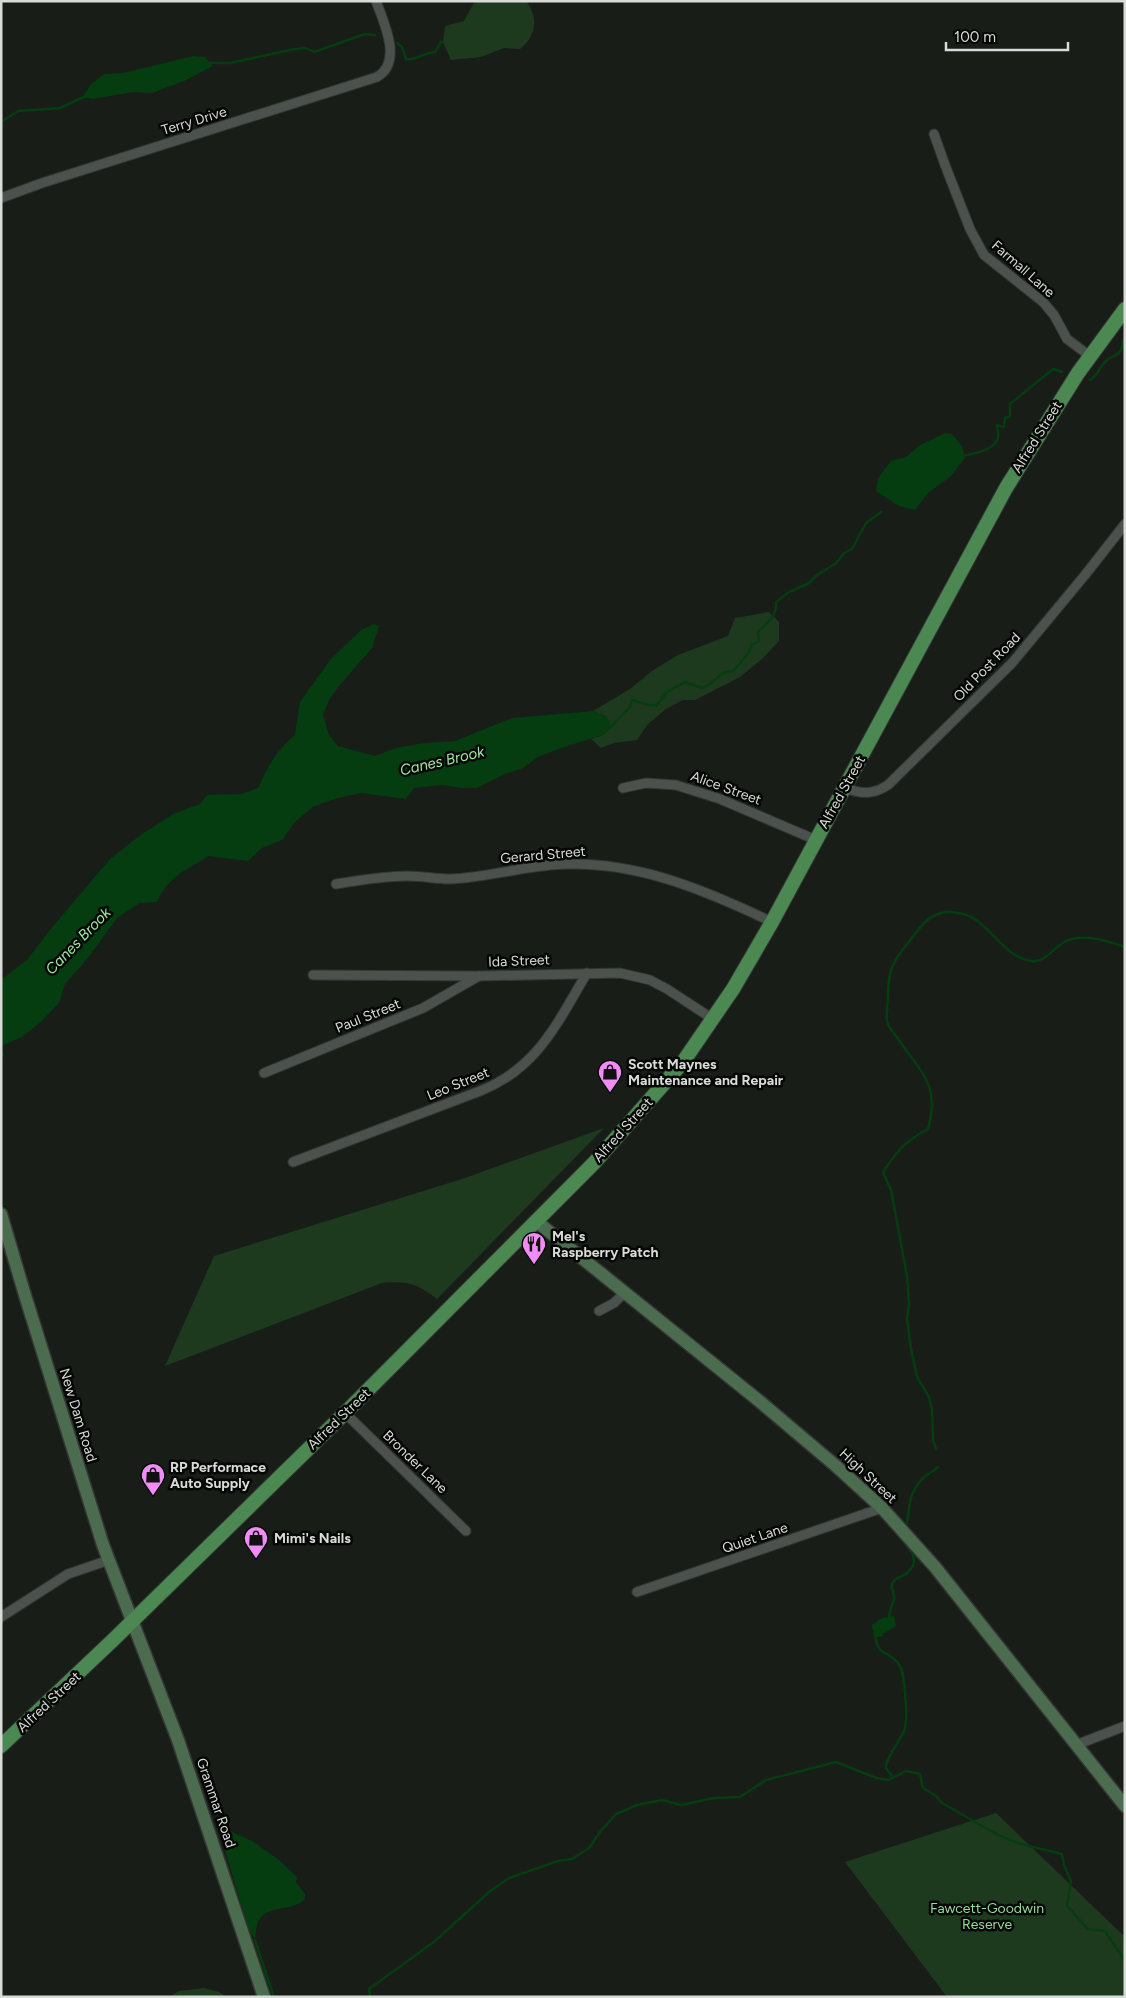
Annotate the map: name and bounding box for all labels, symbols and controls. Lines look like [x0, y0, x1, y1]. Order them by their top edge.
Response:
scale bar [946, 20, 1068, 52]
text: 100 m [954, 28, 996, 46]
street label: Terry Drive [159, 103, 229, 139]
street label: Farmall Lane [988, 237, 1058, 301]
street label: Alfred Street [1008, 398, 1066, 476]
street label: Old Post Road [950, 629, 1024, 705]
water label: Canes Brook [398, 742, 487, 779]
street label: Alfred Street [815, 752, 869, 832]
street label: Alice Street [688, 767, 764, 809]
street label: Gerard Street [500, 843, 586, 867]
water label: Canes Brook [42, 903, 115, 978]
street label: Ida Street [488, 951, 550, 971]
street label: Paul Street [333, 995, 403, 1037]
place label: Scott Maynes Maintenance and Repair [628, 1056, 784, 1089]
shop icon: Scott Maynes Maintenance and Repair [597, 1059, 623, 1093]
street label: Leo Street [424, 1064, 492, 1104]
street label: Alfred Street [590, 1094, 656, 1166]
place label: Mel's Raspberry Patch [552, 1228, 658, 1261]
restaurant icon: Mel's Raspberry Patch [521, 1231, 547, 1265]
street label: New Dam Road [56, 1366, 100, 1464]
street label: Alfred Street [304, 1385, 374, 1453]
street label: Bronder Lane [379, 1427, 451, 1497]
street label: High Street [836, 1445, 900, 1507]
place label: RP Performace Auto Supply [170, 1459, 266, 1492]
shop icon: RP Performace Auto Supply [140, 1462, 166, 1496]
street label: Quiet Lane [720, 1519, 790, 1557]
shop icon: Mimi's Nails [243, 1525, 269, 1559]
place label: Mimi's Nails [274, 1530, 351, 1547]
street label: Alfred Street [14, 1668, 84, 1736]
street label: Grammar Road [193, 1756, 239, 1850]
park label: Fawcett-Goodwin Reserve [930, 1900, 1044, 1933]

